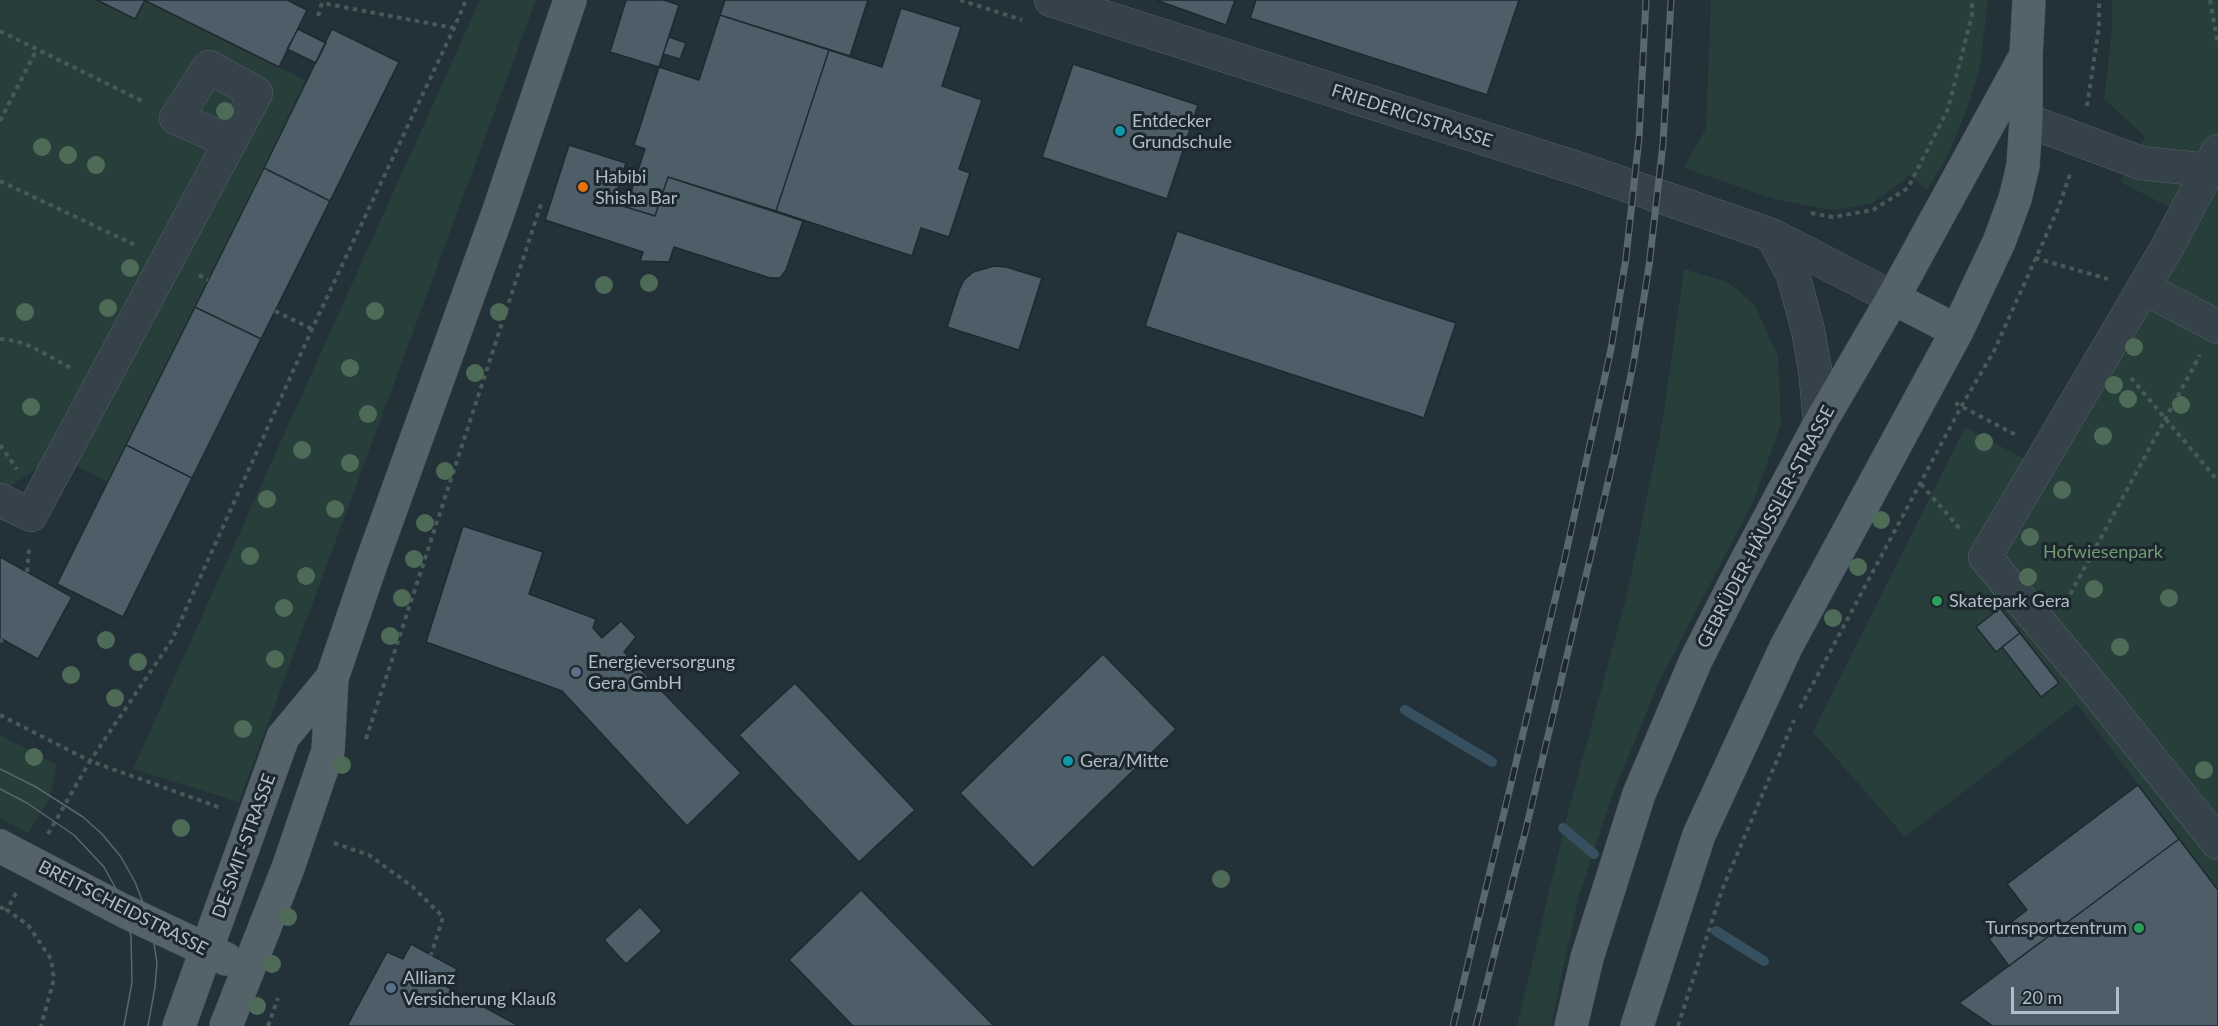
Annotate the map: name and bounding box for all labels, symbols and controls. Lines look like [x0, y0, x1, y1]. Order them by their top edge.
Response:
street label: FRIEDERICISTRASSE [1329, 80, 1495, 152]
place label: Entdecker Grundschule [1132, 110, 1232, 152]
marker: Entdecker Grundschule [1113, 124, 1127, 138]
place label: Habibi Shisha Bar [595, 166, 677, 208]
marker: Habibi Shisha Bar [576, 180, 590, 194]
street label: GEBRÜDER-HÄUSSLER-STRASSE [1693, 402, 1839, 652]
park label: Hofwiesenpark [2043, 541, 2163, 563]
place label: Skatepark Gera [1949, 590, 2070, 612]
marker: Skatepark Gera [1930, 594, 1944, 608]
place label: Energieversorgung Gera GmbH [588, 651, 735, 694]
marker: Energieversorgung Gera GmbH [569, 665, 583, 679]
place label: Gera/Mitte [1080, 750, 1169, 772]
marker: Gera/Mitte [1061, 754, 1075, 768]
street label: DE-SMIT-STRASSE [208, 771, 280, 921]
street label: BREITSCHEIDSTRASSE [35, 856, 211, 960]
place label: Turnsportzentrum [1985, 917, 2127, 939]
marker: Turnsportzentrum [2132, 921, 2146, 935]
place label: Allianz Versicherung Klauß [403, 967, 556, 1010]
scale bar [2014, 975, 2122, 1013]
marker: Allianz Versicherung Klauß [384, 981, 398, 995]
text: 20 m [2022, 986, 2062, 1008]

